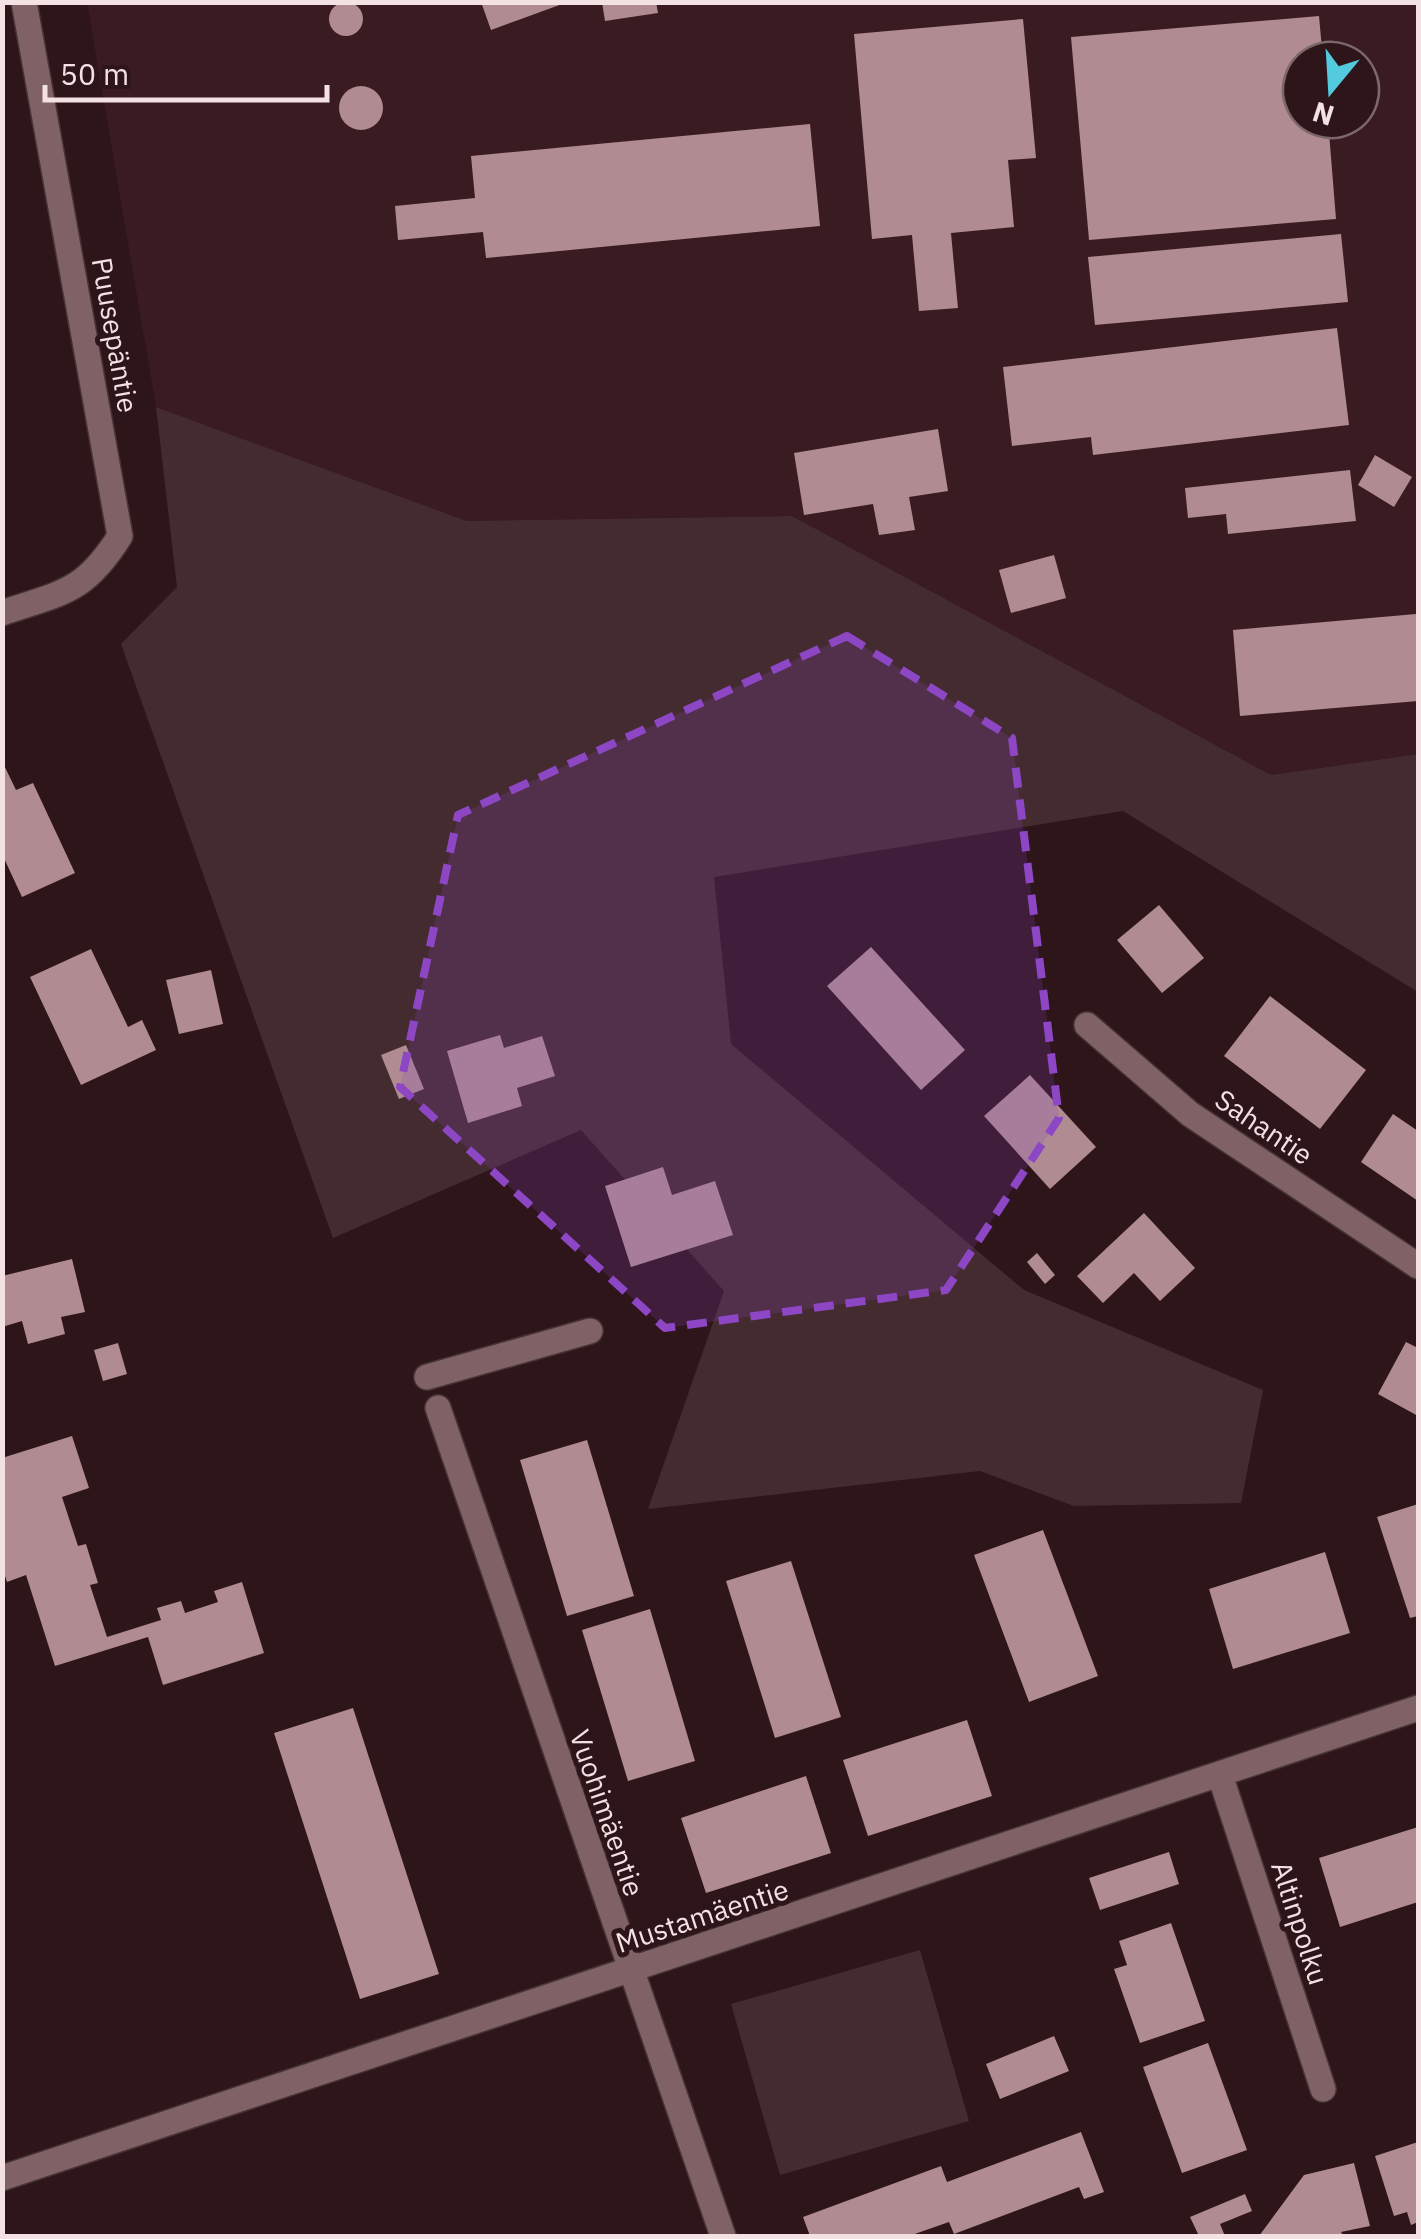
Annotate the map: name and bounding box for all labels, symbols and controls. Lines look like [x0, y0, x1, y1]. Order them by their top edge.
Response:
scale bar [45, 40, 328, 102]
north arrow [1281, 40, 1381, 140]
text: 50 m [60, 54, 129, 93]
text: N [1308, 94, 1338, 135]
street label: Puusepäntie [84, 254, 147, 415]
street label: Sahantie [1208, 1080, 1320, 1173]
street label: Vuohimäentie [562, 1725, 653, 1901]
street label: Altinpolku [1263, 1856, 1338, 1989]
street label: Mustamäentie [611, 1870, 793, 1961]

